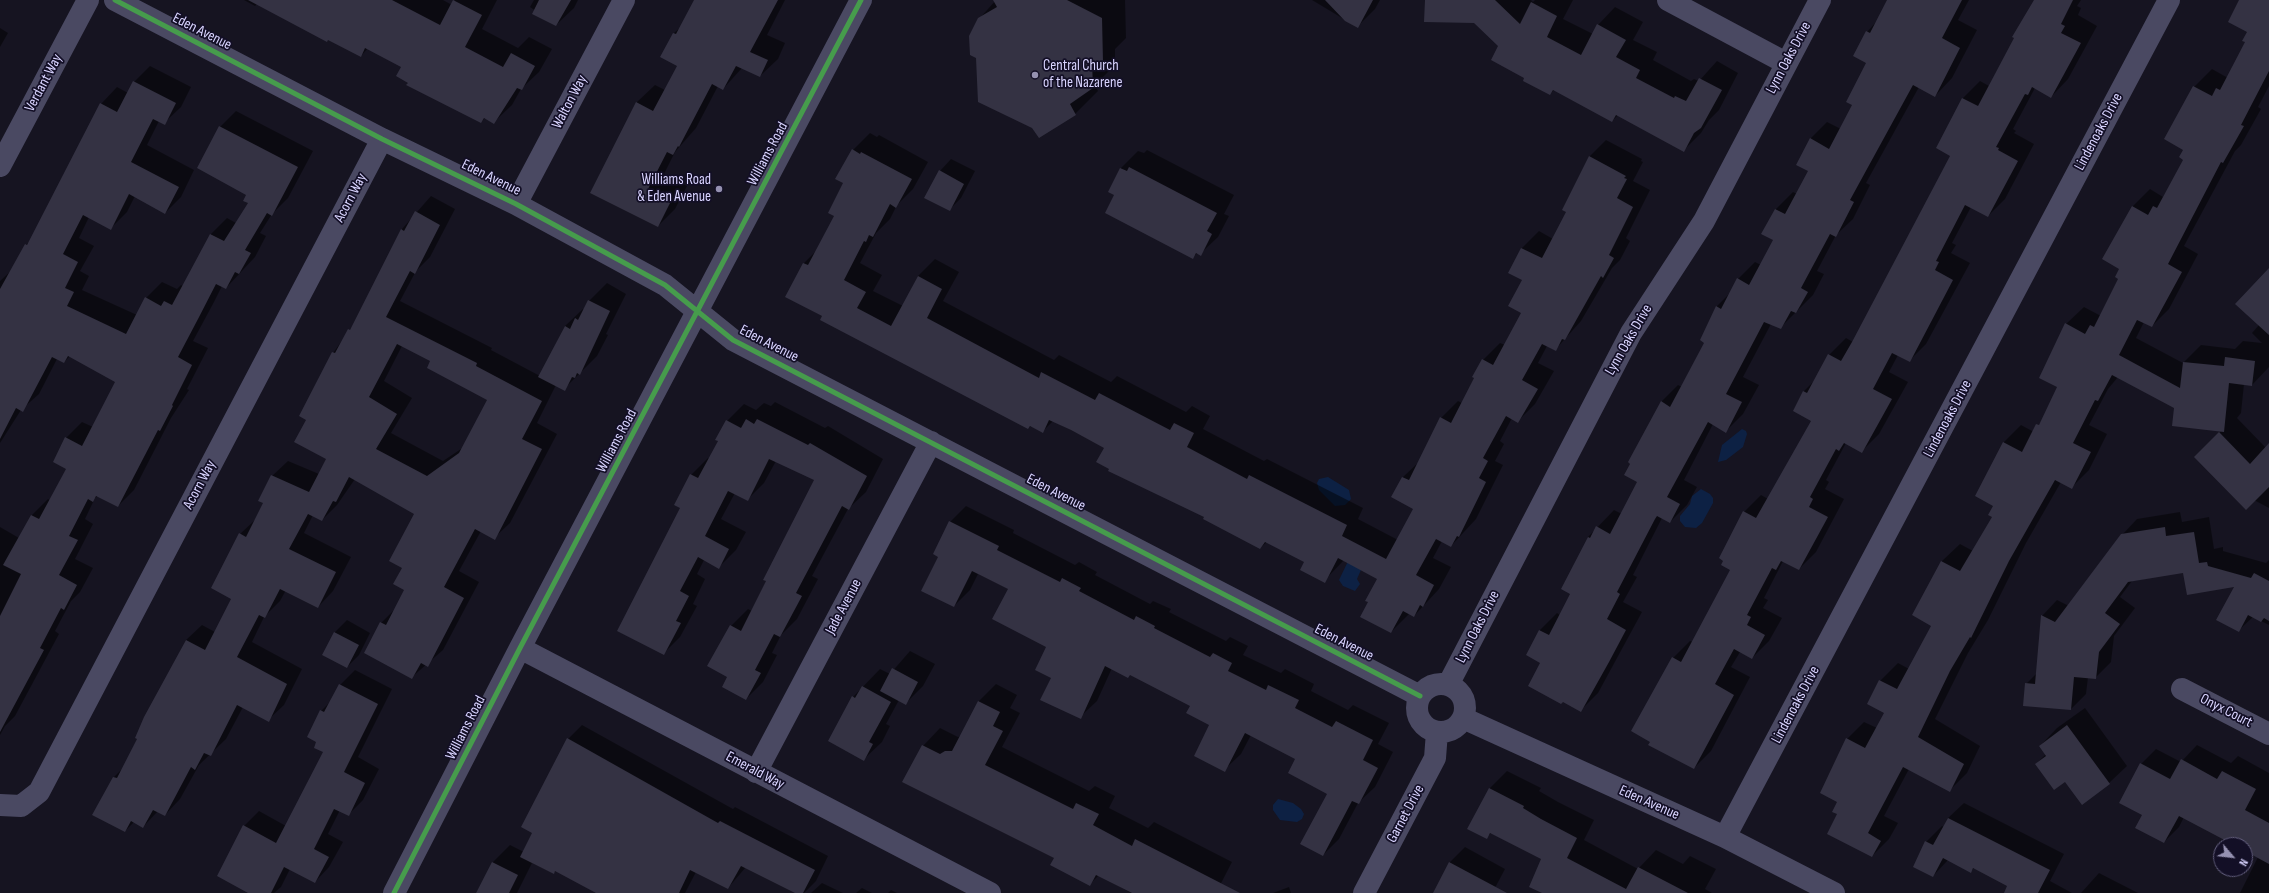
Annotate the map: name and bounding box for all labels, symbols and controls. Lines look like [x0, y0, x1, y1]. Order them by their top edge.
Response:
street label: Eden Avenue [169, 9, 235, 55]
street label: Lynn Oaks Drive [1763, 19, 1815, 97]
street label: Verdant Way [21, 51, 67, 115]
place label: Central Church of the Nazarene [1043, 57, 1122, 92]
marker: Central Church of the Nazarene [1030, 70, 1040, 80]
street label: Walton Way [548, 72, 592, 132]
street label: Lindenoaks Drive [2071, 90, 2127, 174]
street label: Williams Road [744, 119, 792, 189]
street label: Eden Avenue [458, 156, 524, 200]
street label: Acorn Way [331, 170, 371, 226]
place label: Williams Road & Eden Avenue [637, 171, 711, 206]
marker: Williams Road & Eden Avenue [714, 184, 724, 194]
street label: Lynn Oaks Drive [1602, 301, 1656, 379]
street label: Eden Avenue [736, 321, 802, 367]
street label: Lindenoaks Drive [1920, 377, 1976, 461]
street label: Williams Road [593, 406, 641, 476]
street label: Acorn Way [180, 457, 220, 513]
street label: Eden Avenue [1023, 470, 1089, 516]
street label: Jade Avenue [822, 576, 866, 638]
street label: Lynn Oaks Drive [1452, 588, 1504, 666]
street label: Eden Avenue [1311, 620, 1377, 666]
street label: Lindenoaks Drive [1768, 663, 1824, 747]
street label: Onyx Court [2197, 690, 2255, 732]
street label: Williams Road [442, 693, 490, 763]
street label: Emerald Way [723, 748, 787, 794]
street label: Garnet Drive [1383, 782, 1429, 846]
street label: Eden Avenue [1616, 782, 1682, 824]
north arrow [2213, 837, 2253, 877]
text: N [2236, 857, 2250, 868]

